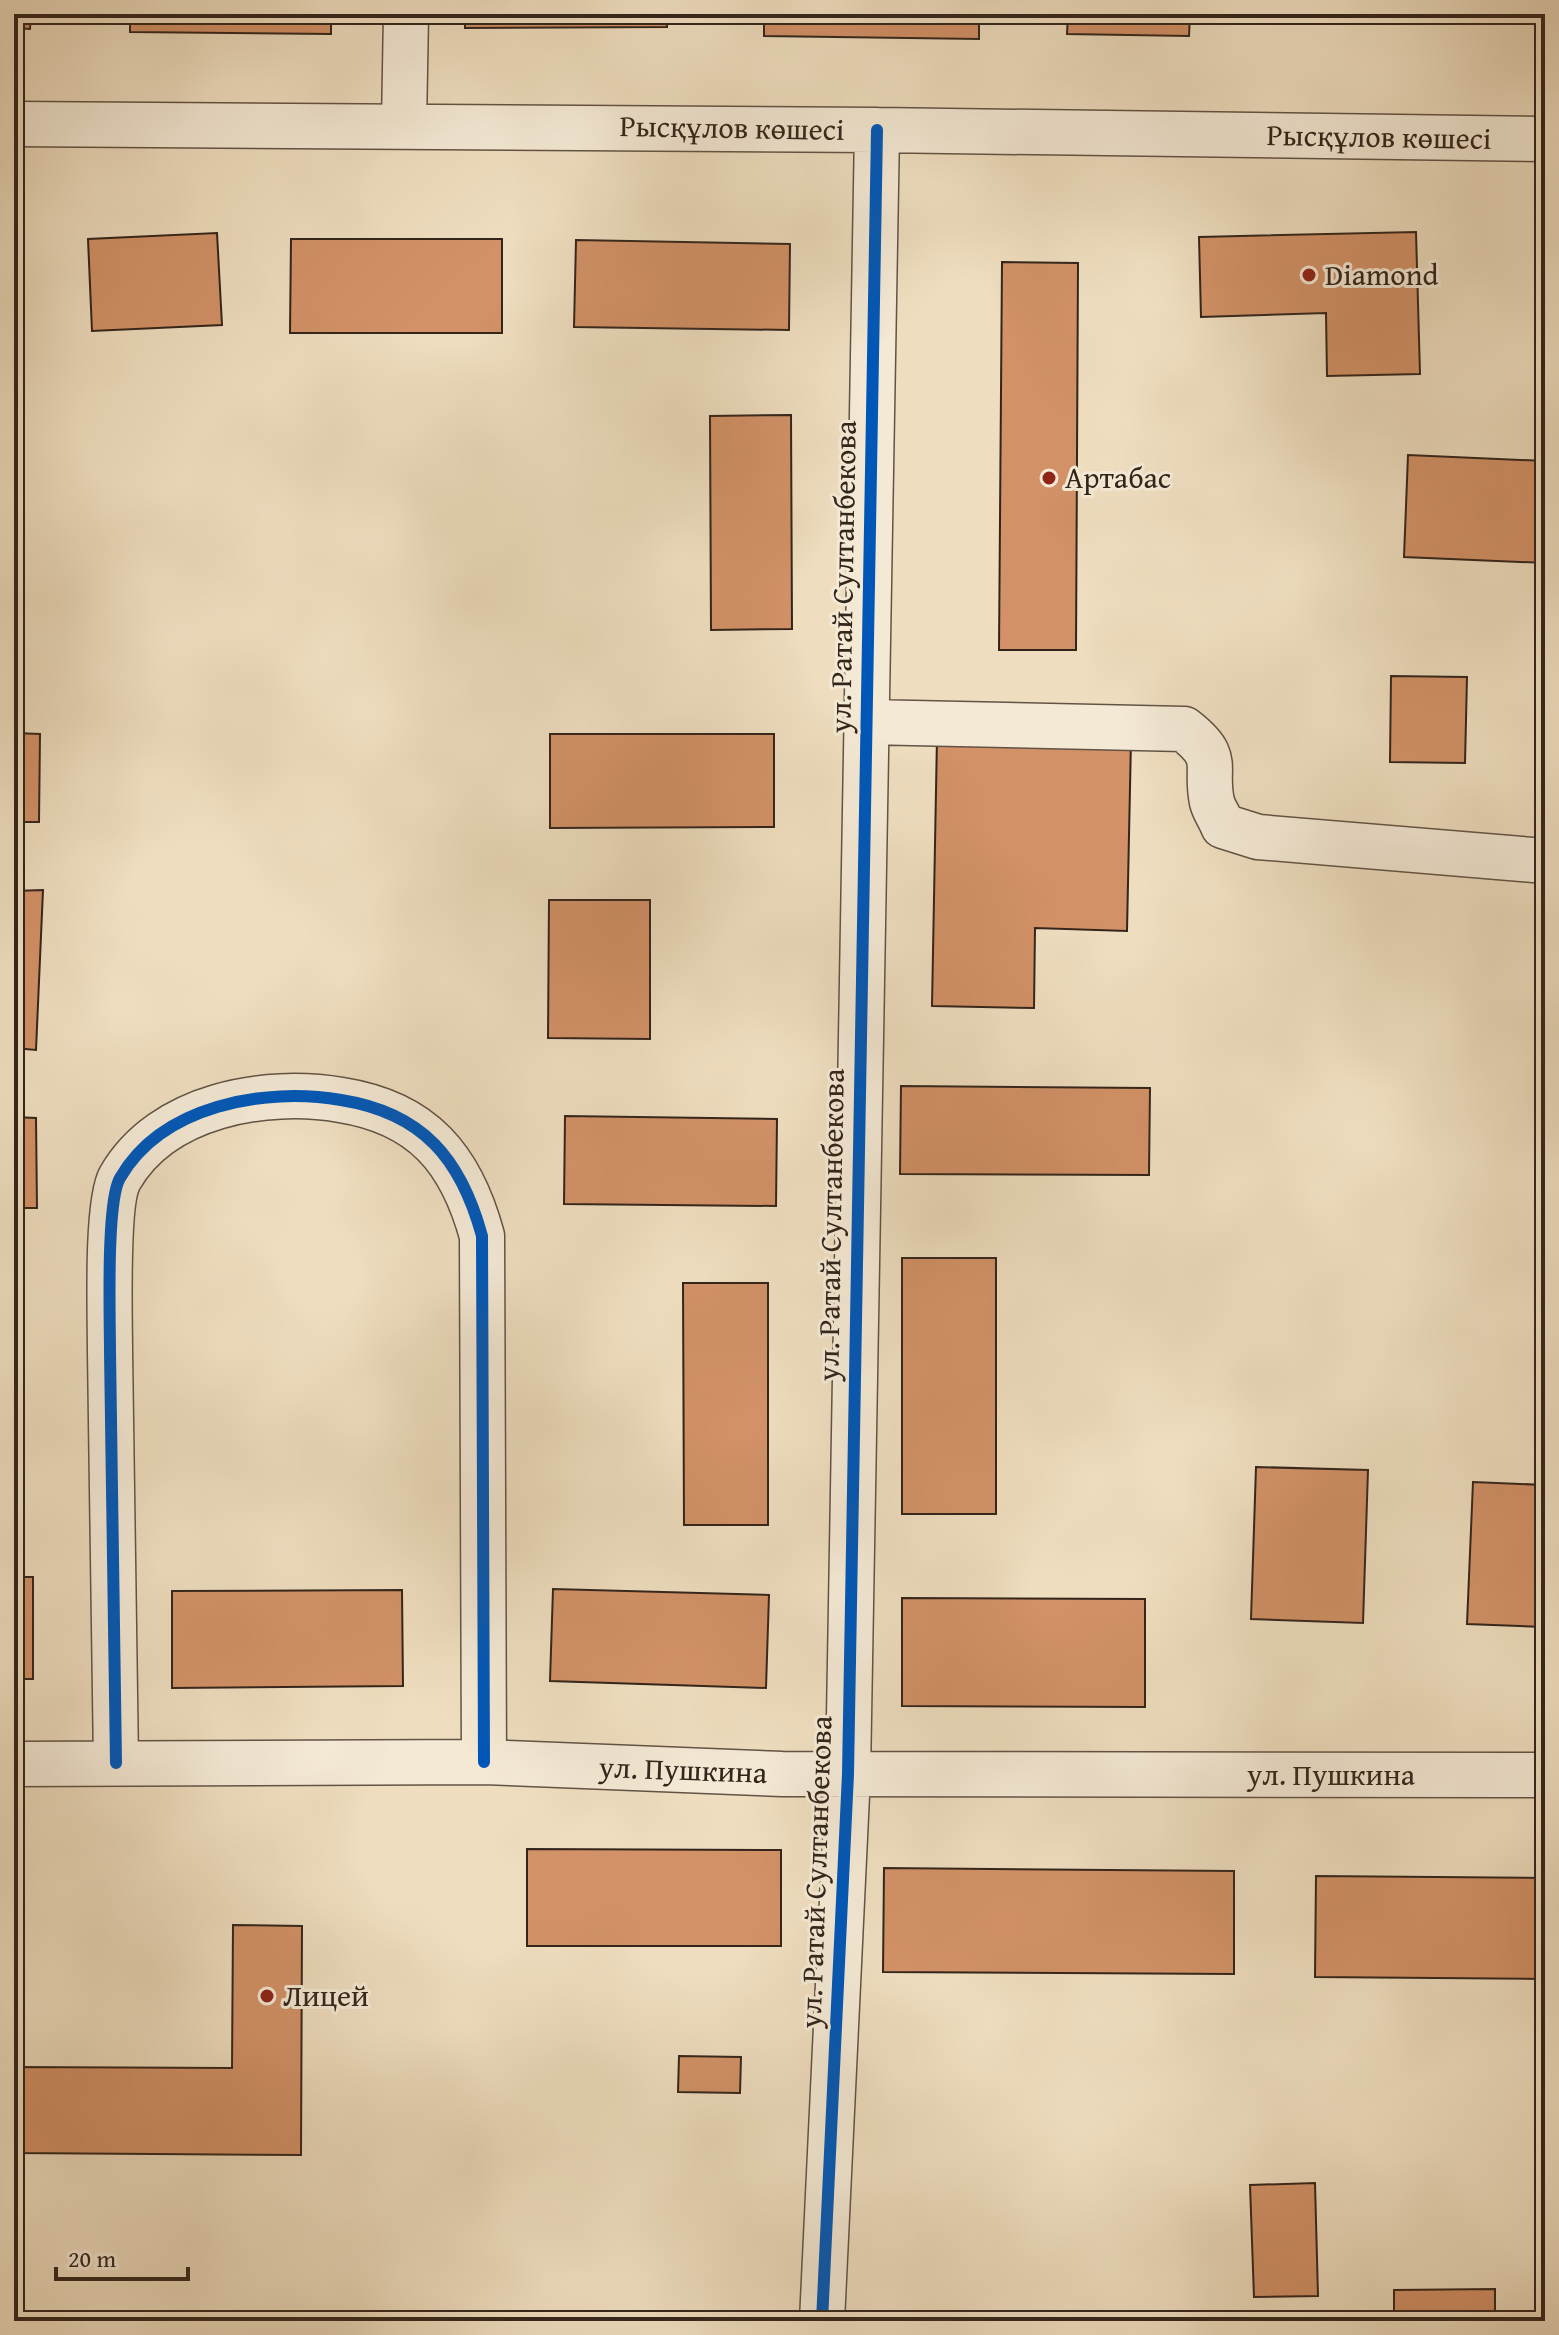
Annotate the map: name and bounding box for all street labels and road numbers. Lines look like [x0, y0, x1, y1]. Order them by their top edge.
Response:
street label: Рысқұлов көшесі [619, 103, 845, 151]
street label: Рысқұлов көшесі [1266, 112, 1492, 160]
street label: ул. Ратай Султанбекова [817, 419, 867, 735]
street label: ул. Ратай Султанбекова [805, 1067, 855, 1383]
street label: ул. Ратай Султанбекова [788, 1714, 842, 2030]
street label: ул. Пушкина [597, 1744, 769, 1794]
street label: ул. Пушкина [1246, 1752, 1416, 1796]

